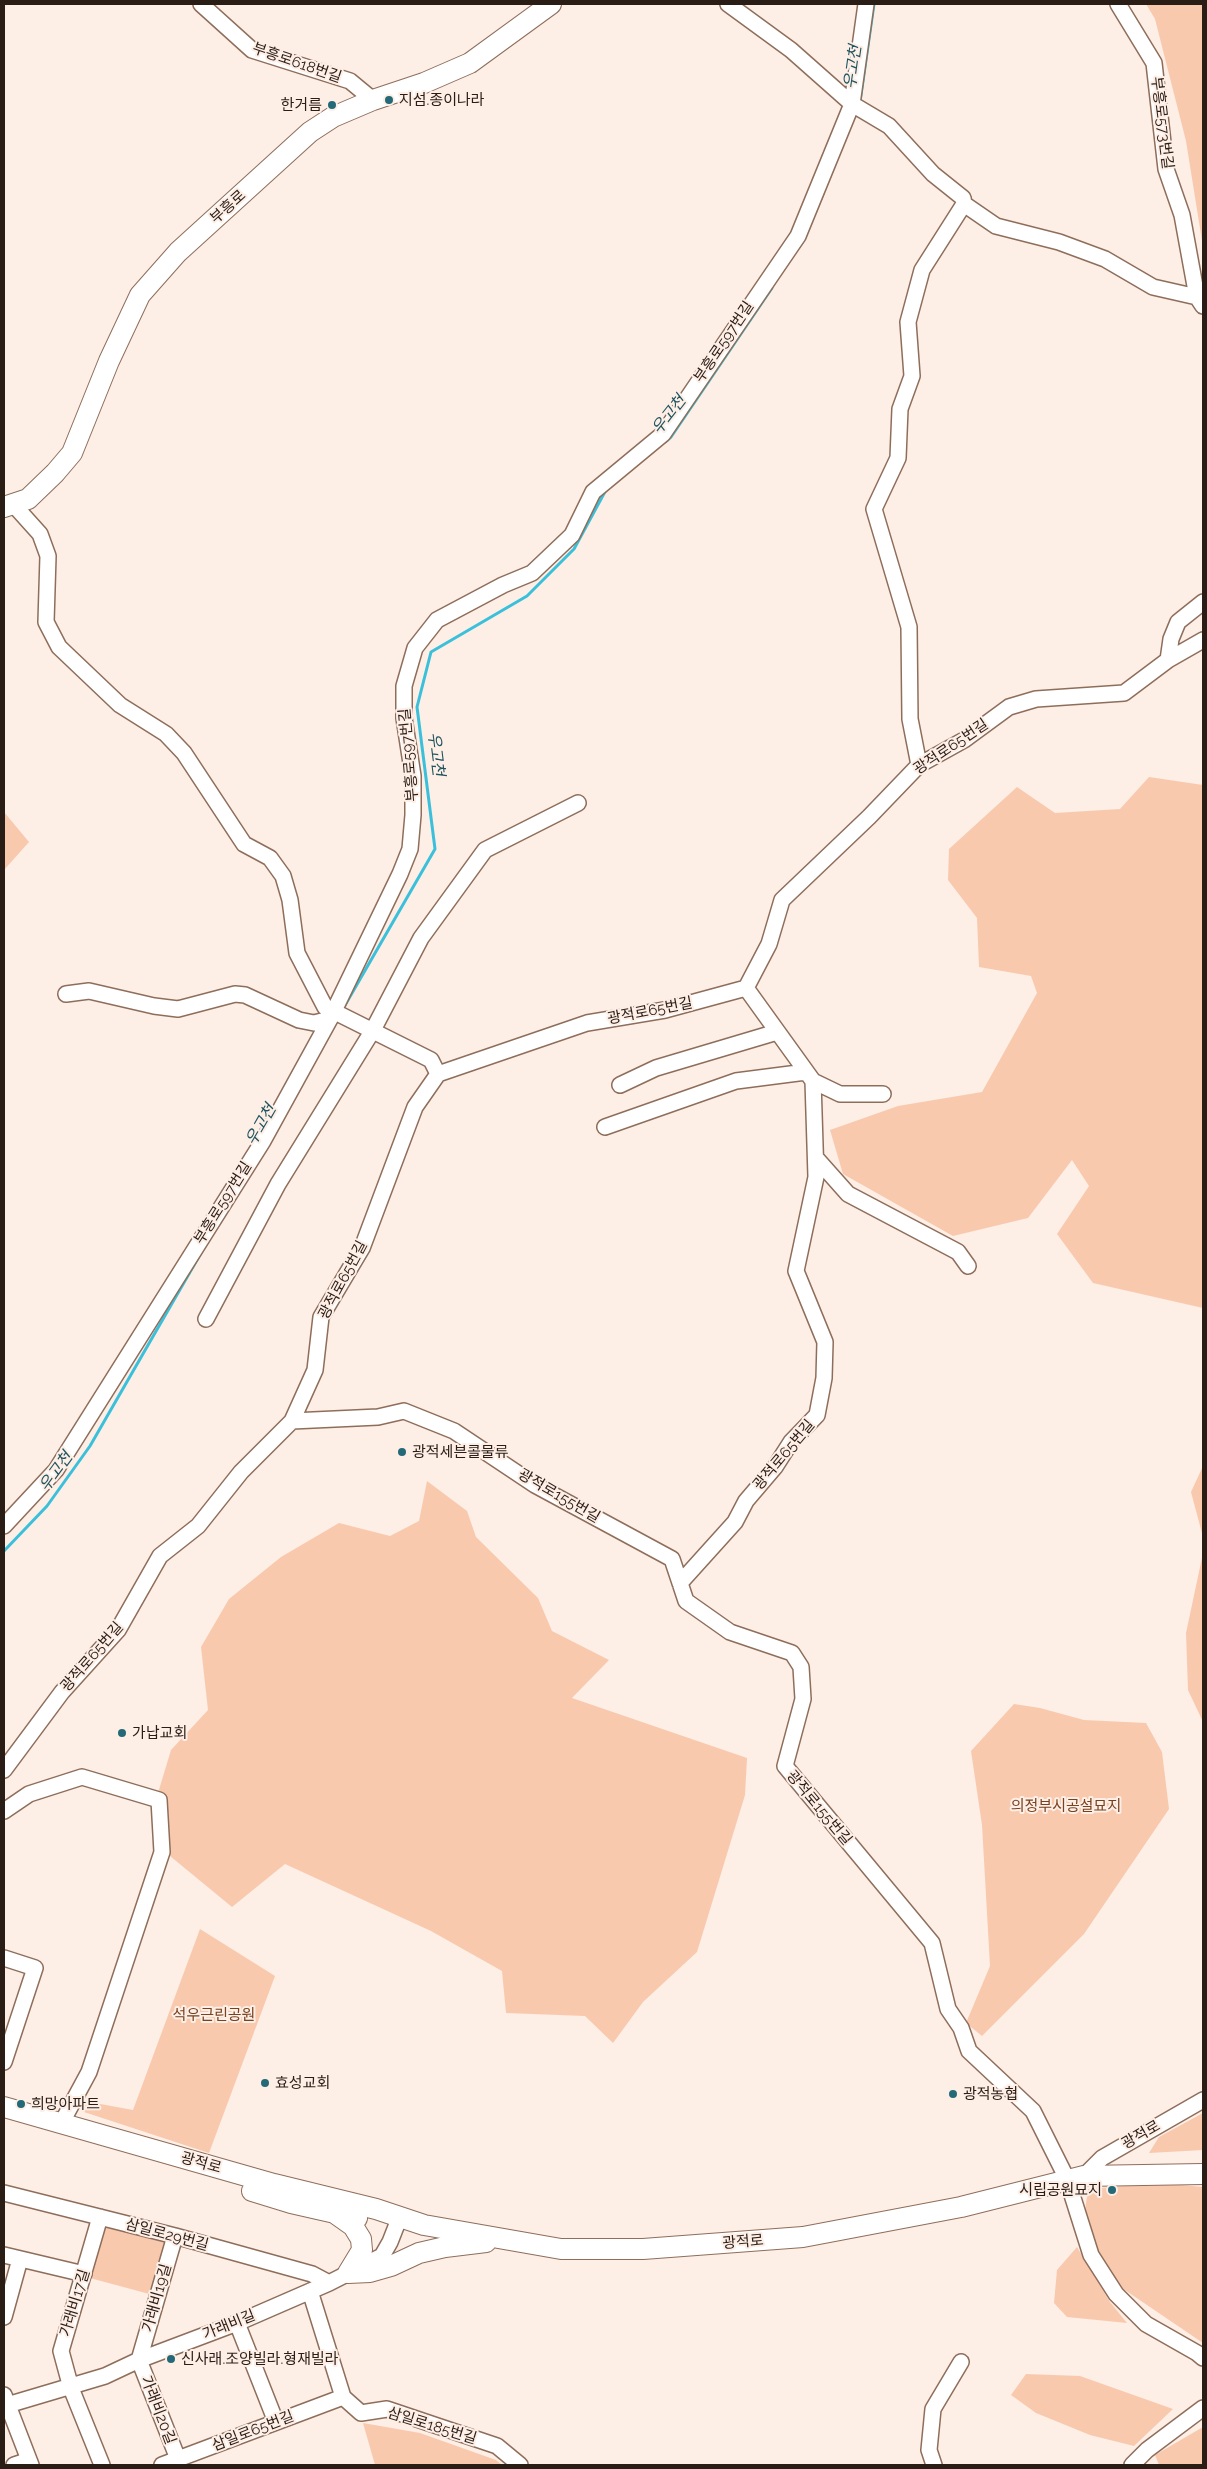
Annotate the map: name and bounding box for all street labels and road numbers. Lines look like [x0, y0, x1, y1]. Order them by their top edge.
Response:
street label: 부흥로618번길 [250, 39, 344, 87]
street label: 부흥로573번길 [1147, 76, 1177, 170]
street label: 부흥로 [207, 186, 249, 228]
street label: 부흥로597번길 [690, 298, 758, 386]
street label: 부흥로597번길 [396, 707, 422, 803]
street label: 광적로65번길 [910, 715, 992, 779]
street label: 광적로65번길 [606, 994, 694, 1028]
street label: 부흥로597번길 [190, 1158, 256, 1248]
street label: 광적로65번길 [315, 1238, 371, 1322]
street label: 광적로65번길 [749, 1416, 819, 1494]
street label: 광적로155번길 [515, 1465, 603, 1527]
street label: 광적로65번길 [57, 1619, 127, 1695]
street label: 광적로155번길 [783, 1767, 855, 1849]
street label: 광적로 [1119, 2117, 1163, 2153]
street label: 광적로 [179, 2149, 223, 2177]
street label: 삼일로29번길 [123, 2215, 211, 2255]
street label: 광적로 [722, 2231, 764, 2253]
street label: 가래비19길 [139, 2262, 175, 2334]
street label: 가래비17길 [56, 2267, 94, 2339]
street label: 가래비길 [200, 2306, 258, 2344]
street label: 가래비20길 [137, 2373, 179, 2447]
street label: 삼일로185번길 [385, 2404, 479, 2448]
street label: 삼일로65번길 [210, 2407, 296, 2455]

